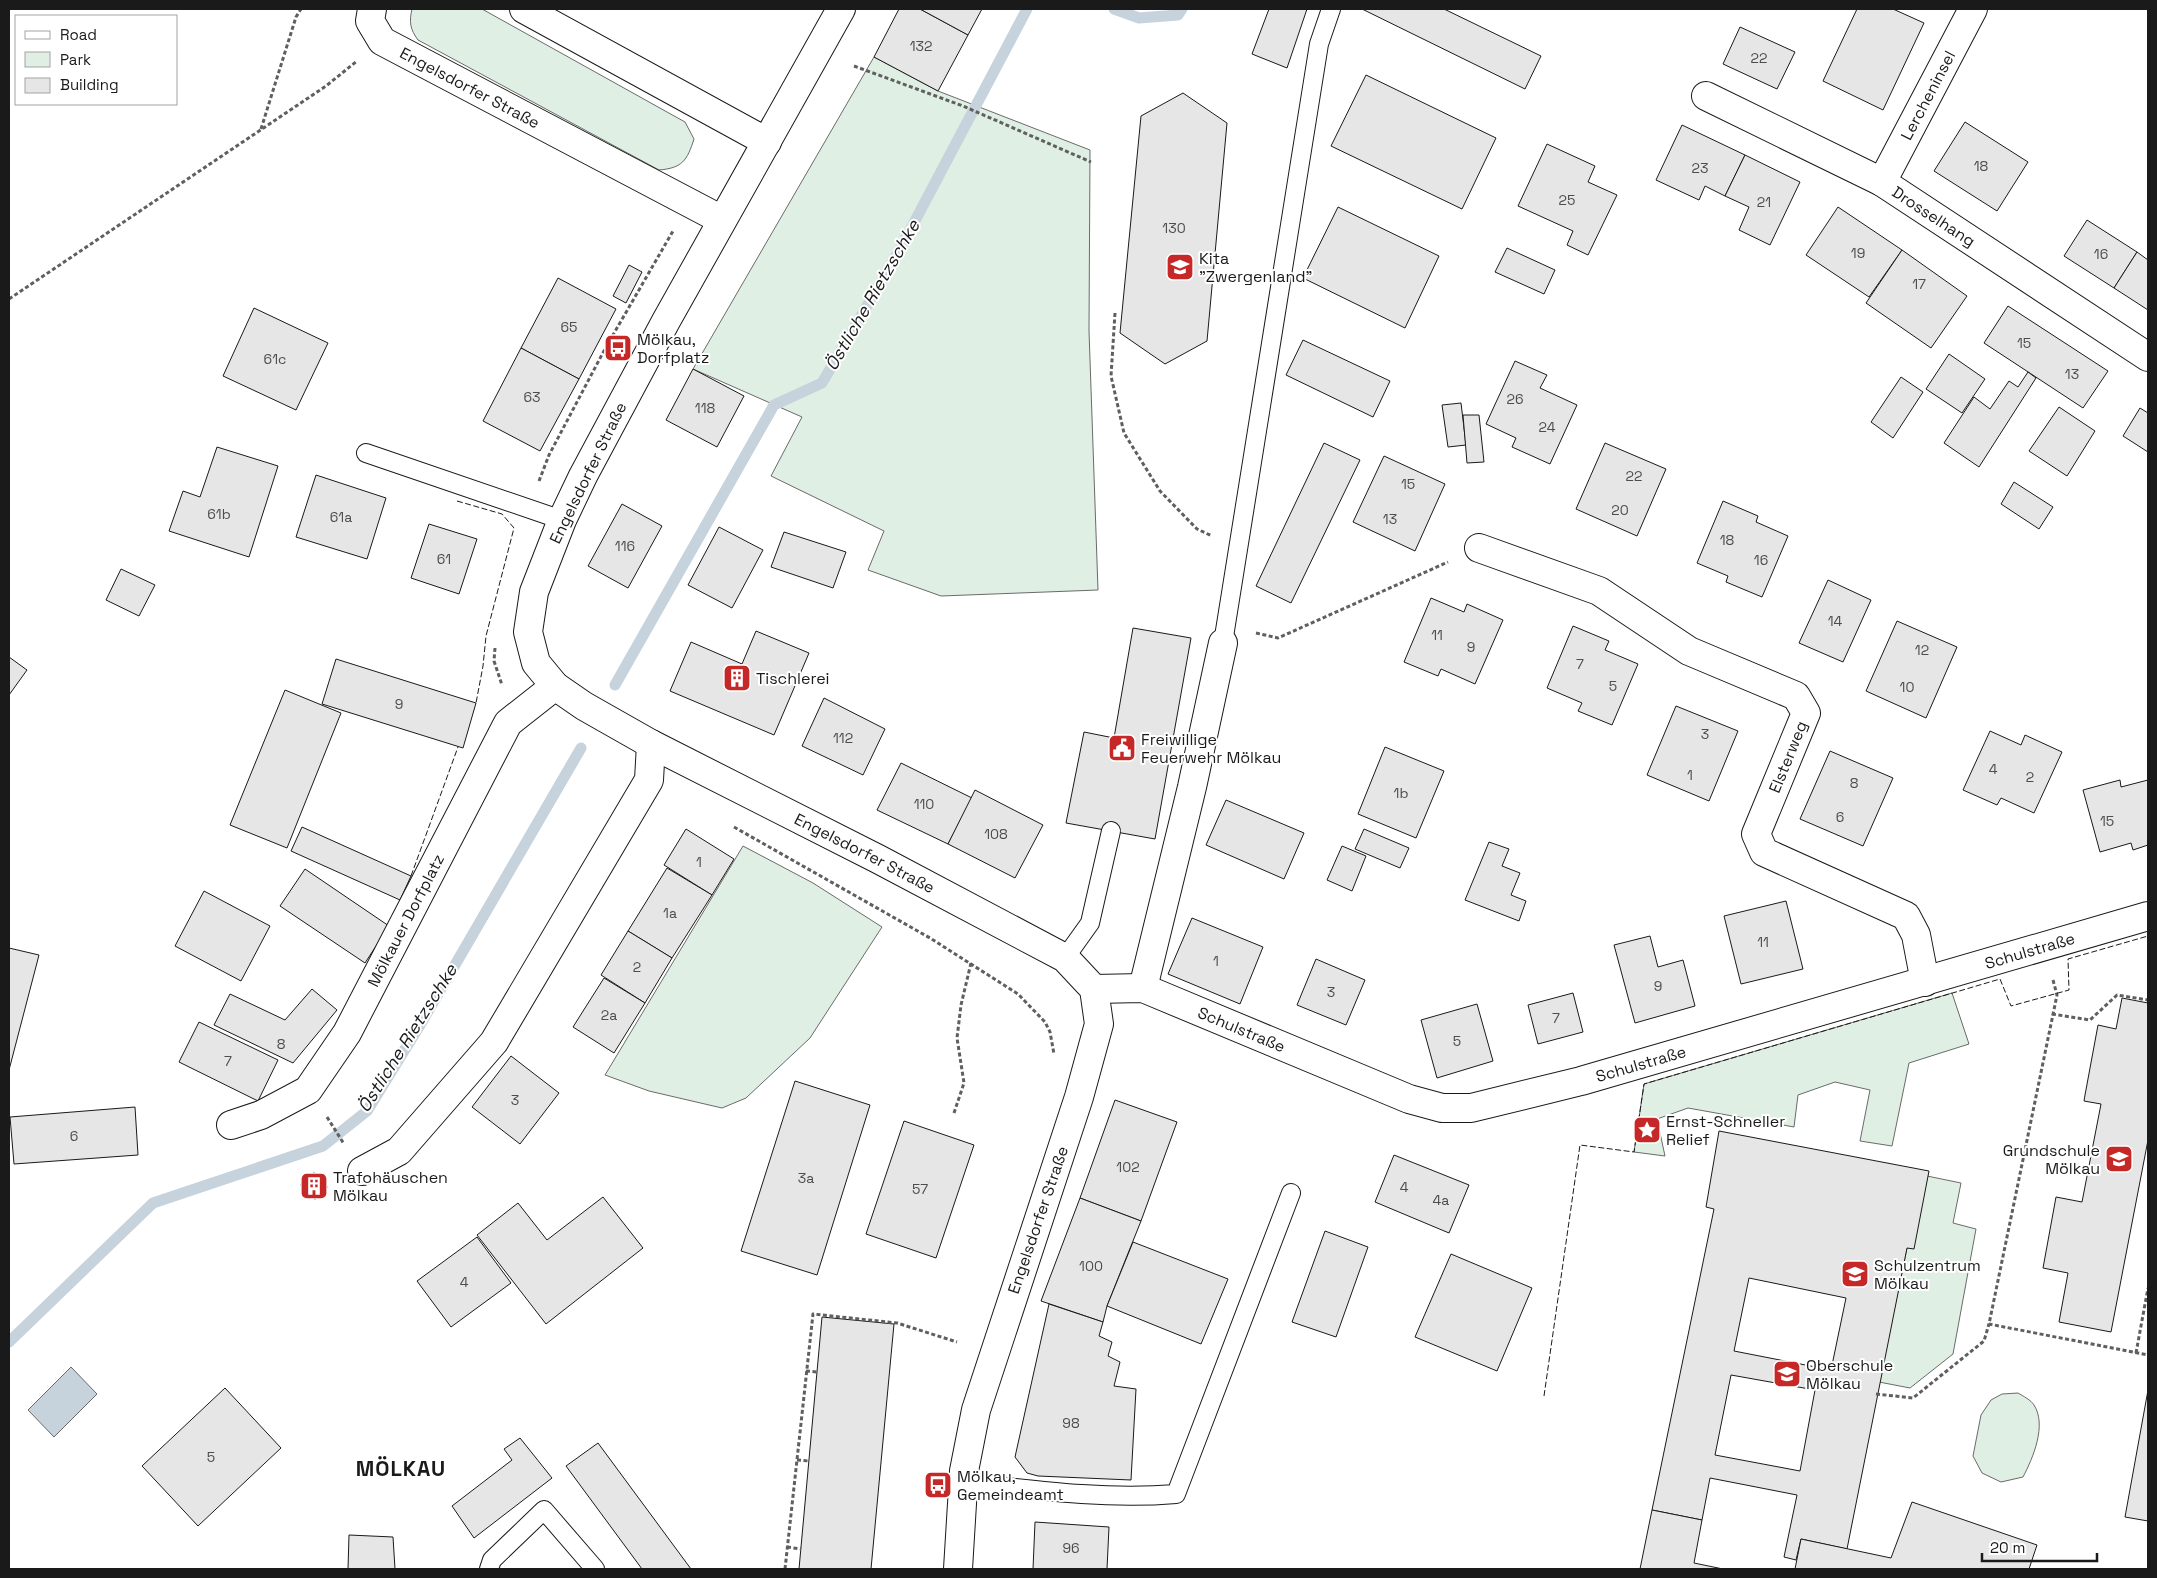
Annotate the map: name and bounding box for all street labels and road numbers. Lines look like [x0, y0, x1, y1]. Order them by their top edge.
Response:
street label: Engelsdorfer Straße [396, 42, 544, 133]
street label: Lercheninsel [1895, 47, 1960, 144]
street label: Drosselhang [1888, 181, 1980, 251]
street label: Engelsdorfer Straße [545, 399, 631, 547]
street label: Elsterweg [1764, 718, 1812, 796]
street label: Engelsdorfer Straße [791, 808, 939, 898]
street label: Mölkauer Dorfplatz [362, 850, 449, 990]
street label: Schulstraße [1982, 927, 2077, 973]
street label: Schulstraße [1195, 1002, 1289, 1057]
street label: Schulstraße [1593, 1041, 1688, 1087]
street label: Engelsdorfer Straße [1003, 1143, 1073, 1297]

